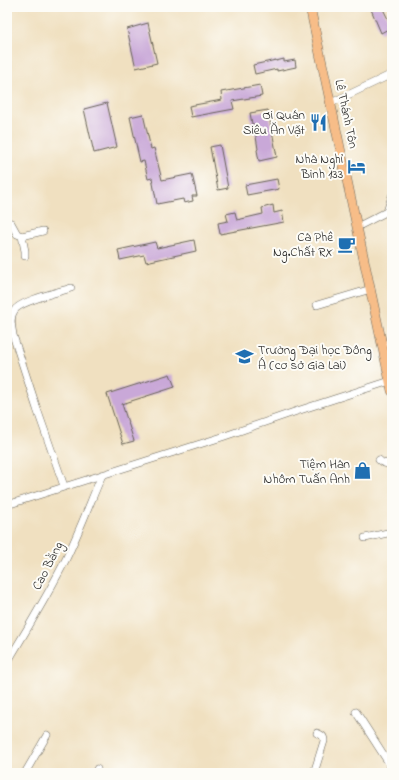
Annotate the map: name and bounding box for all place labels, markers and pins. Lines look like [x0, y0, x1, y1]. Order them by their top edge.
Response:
place label: Ơi Quán Siêu Ăn Vặt [243, 106, 306, 140]
restaurant icon: Ơi Quán Siêu Ăn Vặt [308, 112, 328, 132]
place label: Nhà Nghỉ Bình 133 [296, 150, 344, 184]
hotel icon: Nhà Nghỉ Bình 133 [346, 156, 366, 176]
place label: Cà Phê Ng.Chất RX [273, 228, 334, 263]
cafe icon: Cà Phê Ng.Chất RX [336, 234, 356, 254]
place label: Trường Đại học Đông Á (cơ sở Gia Lai) [258, 341, 372, 375]
school or university icon: Trường Đại học Đông Á (cơ sở Gia Lai) [235, 347, 255, 367]
place label: Tiệm Hàn Nhôm Tuấn Anh [264, 455, 350, 489]
shop icon: Tiệm Hàn Nhôm Tuấn Anh [353, 461, 373, 481]

